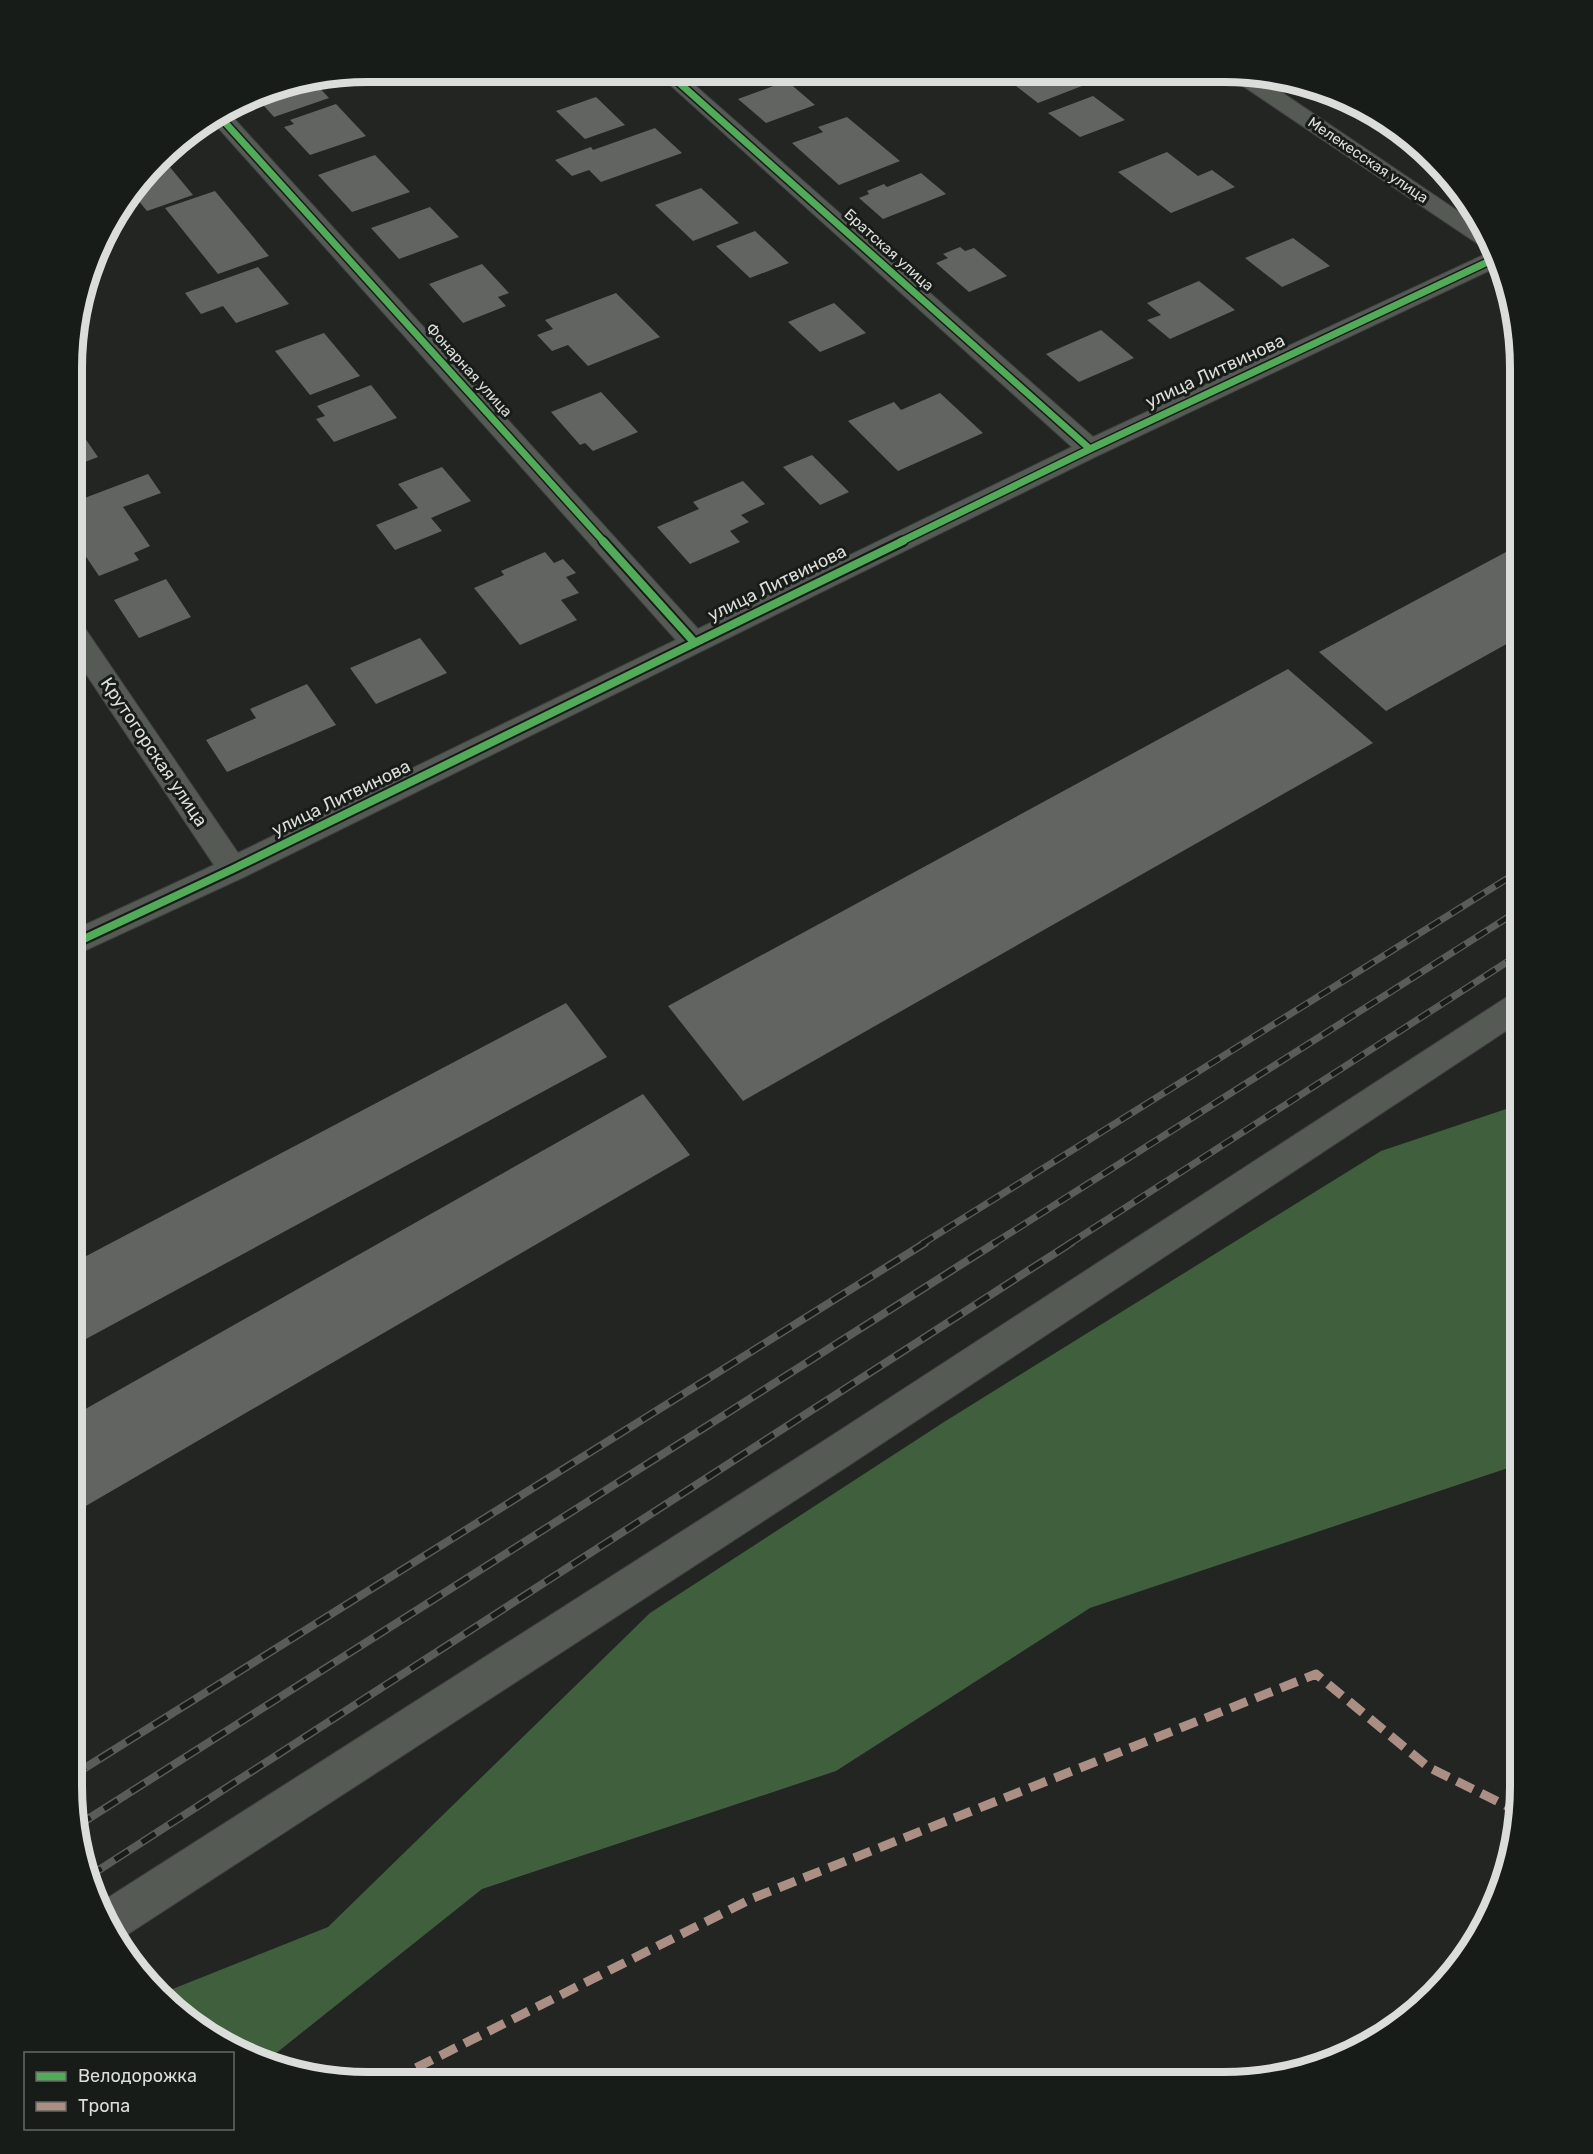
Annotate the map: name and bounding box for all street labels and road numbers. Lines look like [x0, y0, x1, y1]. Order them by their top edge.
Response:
street label: Мелекесская улица [1304, 113, 1432, 207]
street label: Братская улица [841, 205, 937, 295]
street label: Фонарная улица [422, 319, 516, 421]
street label: улица Литвинова [1142, 329, 1288, 413]
street label: улица Литвинова [704, 540, 850, 626]
street label: Крутогорская улица [96, 673, 212, 831]
street label: улица Литвинова [268, 755, 414, 841]

